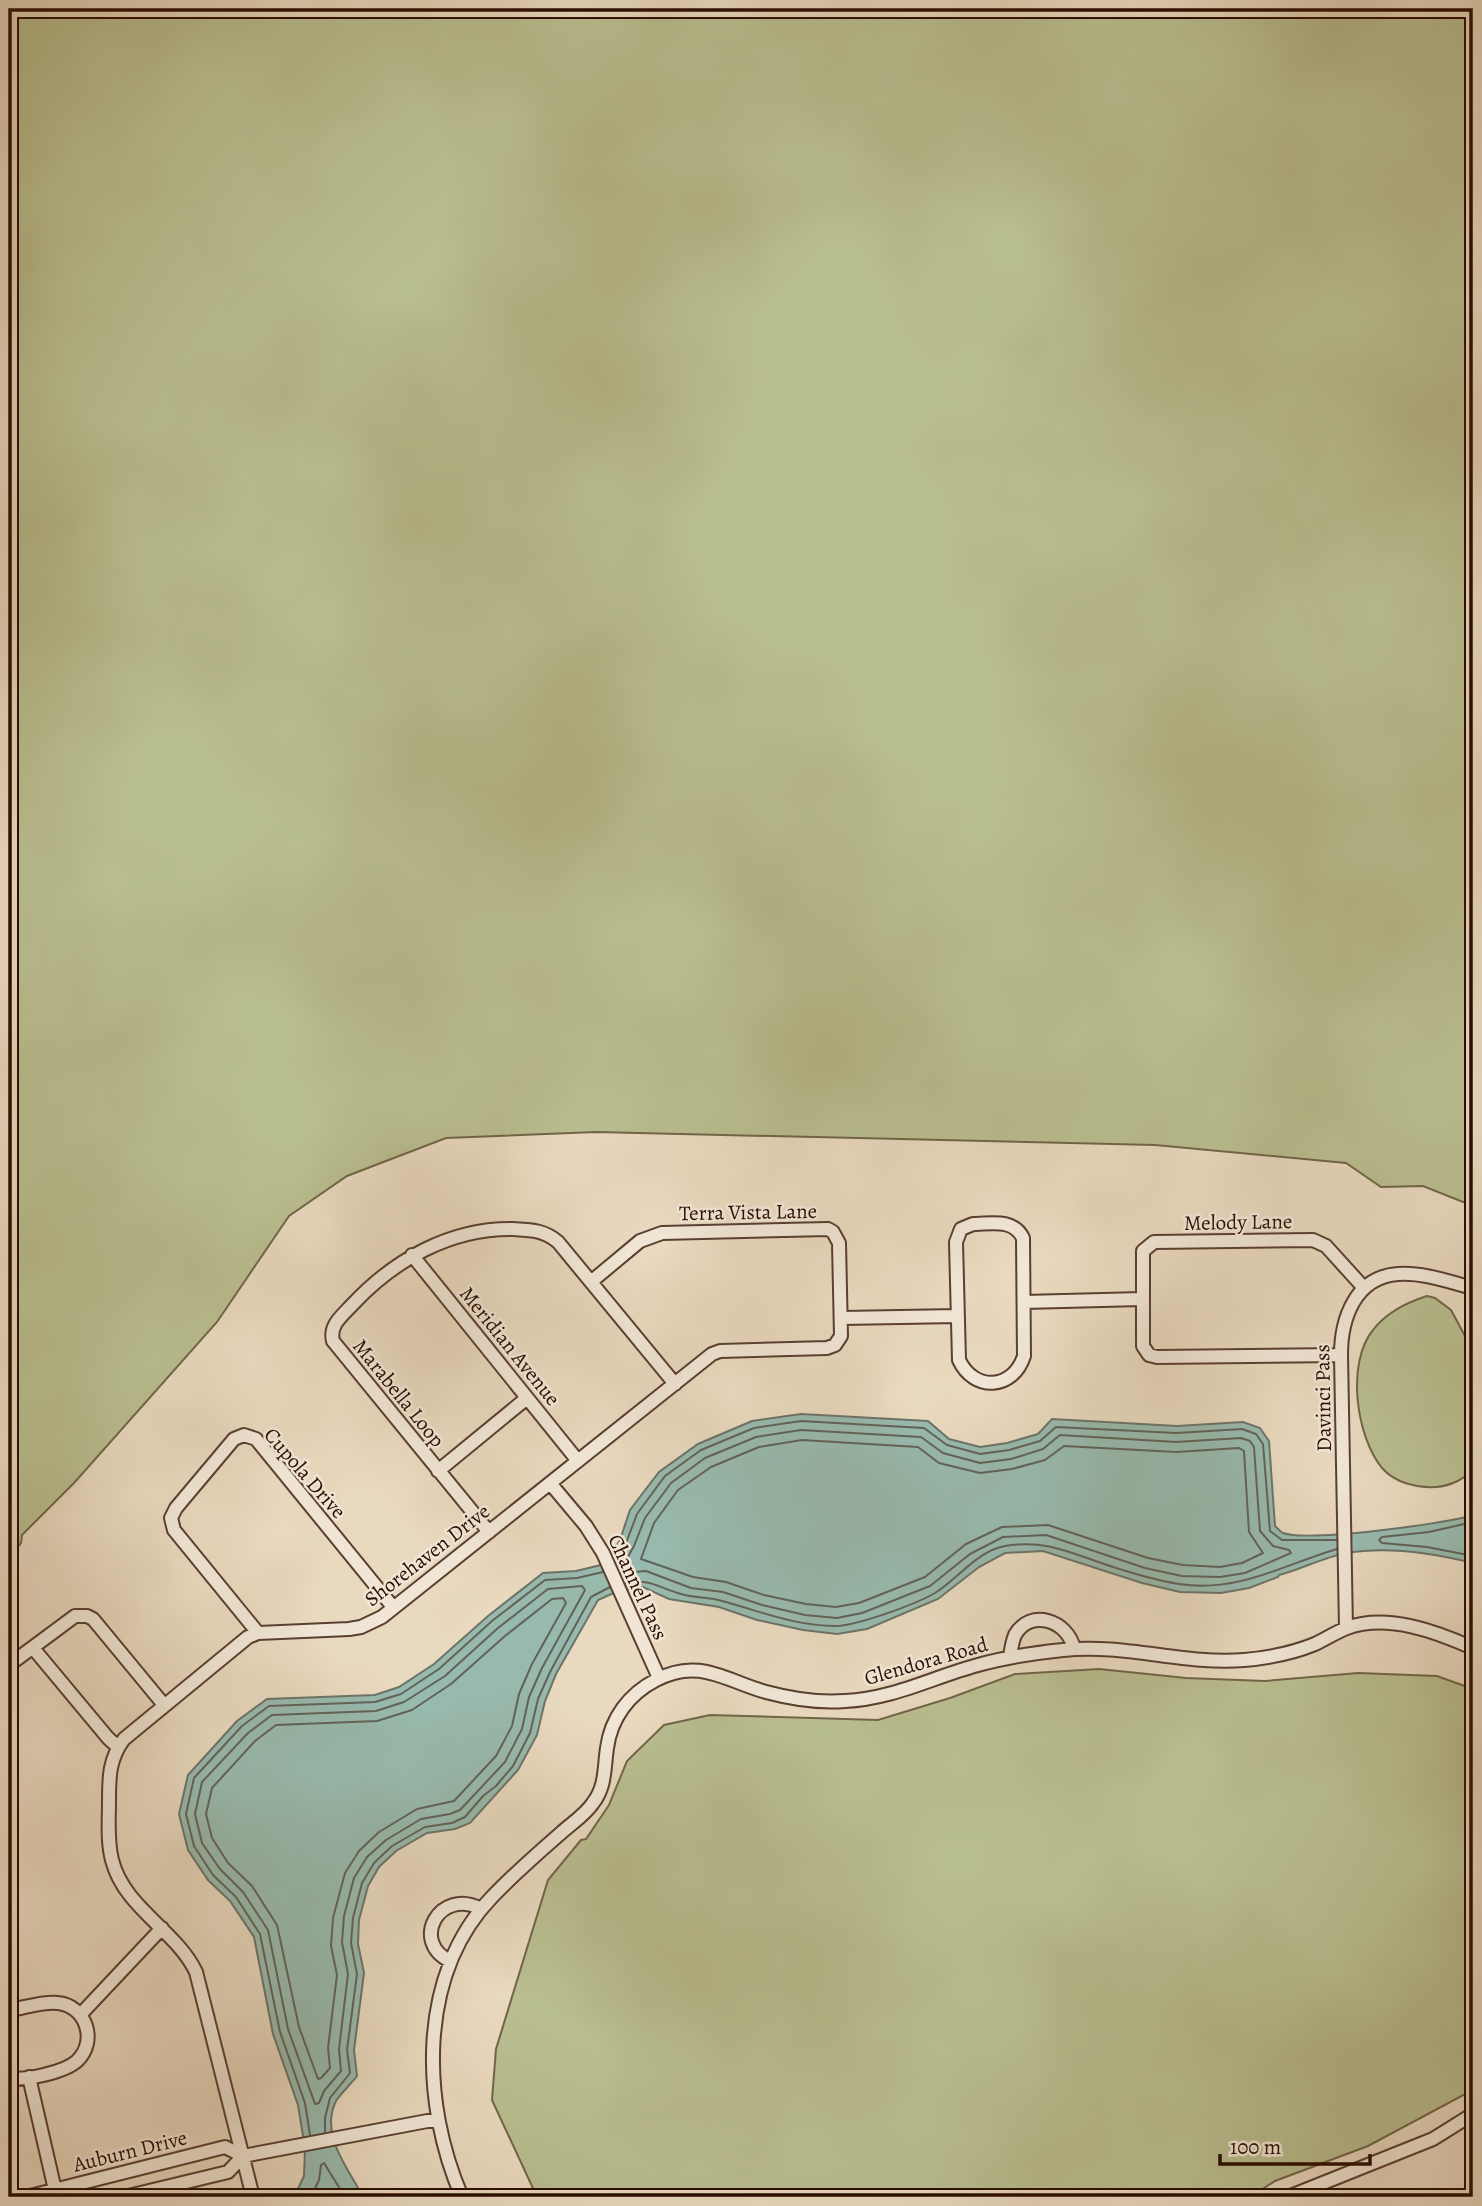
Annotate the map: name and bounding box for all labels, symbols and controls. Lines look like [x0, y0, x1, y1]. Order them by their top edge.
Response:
street label: Terra Vista Lane [679, 1197, 817, 1227]
street label: Melody Lane [1184, 1207, 1292, 1237]
street label: Meridian Avenue [453, 1280, 567, 1412]
street label: Marabella Loop [347, 1333, 451, 1453]
street label: Davinci Pass [1308, 1344, 1338, 1452]
street label: Cupola Drive [258, 1421, 352, 1525]
street label: Shorehaven Drive [359, 1497, 495, 1613]
street label: Channel Pass [601, 1530, 675, 1644]
street label: Glendora Road [861, 1630, 992, 1692]
scale bar [1220, 2122, 1370, 2166]
street label: Auburn Drive [69, 2123, 190, 2179]
text: 100 m [1230, 2133, 1281, 2161]

